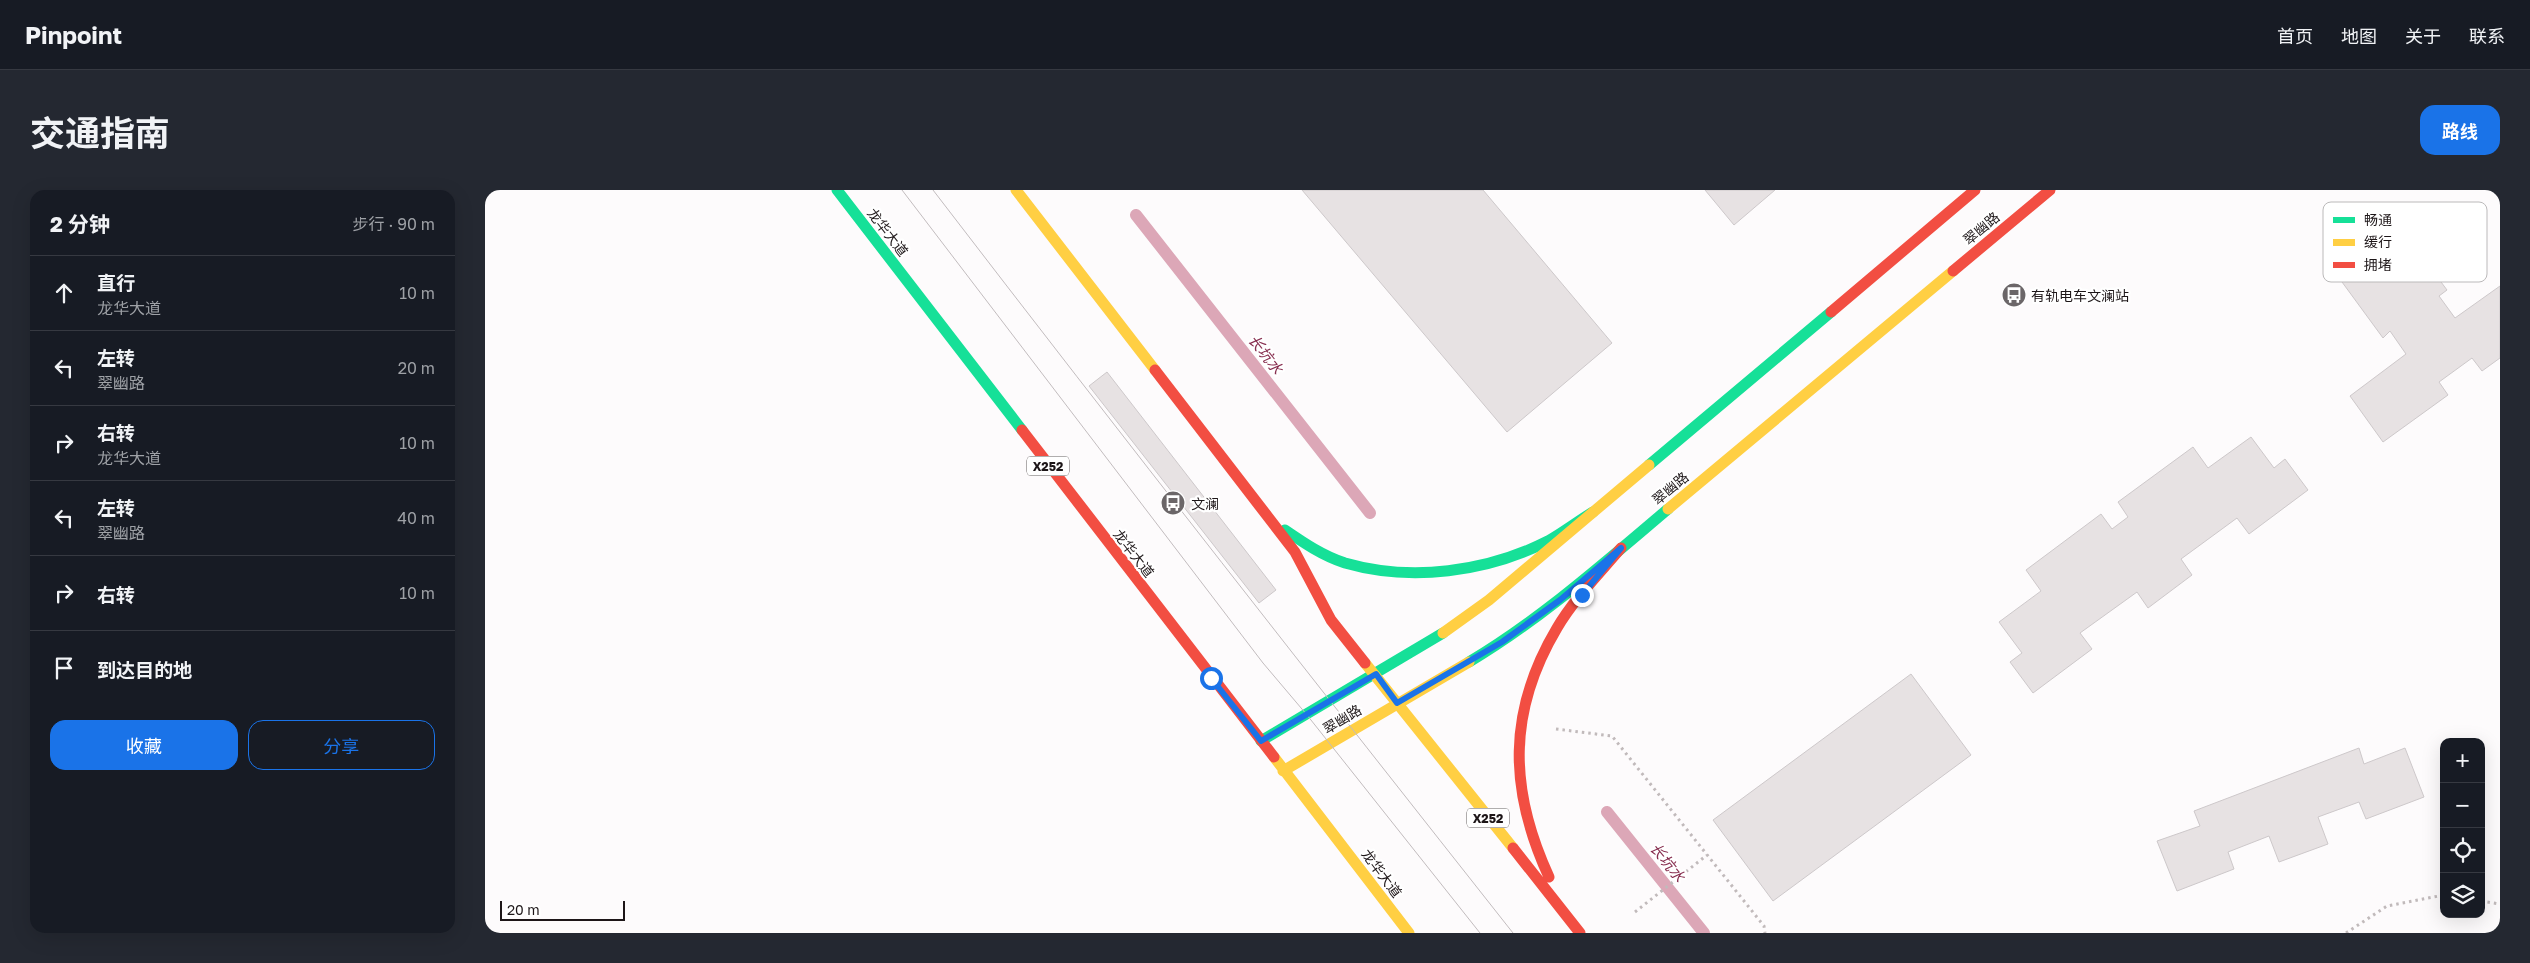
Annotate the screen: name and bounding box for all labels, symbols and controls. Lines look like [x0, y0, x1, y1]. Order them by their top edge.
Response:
text: Pinpoint [25, 20, 122, 49]
text: 首页 [2277, 25, 2313, 47]
text: 地图 [2341, 25, 2377, 47]
text: 关于 [2405, 25, 2441, 47]
text: 联系 [2469, 25, 2505, 47]
button: 路线 [2420, 105, 2500, 155]
text: 交通指南 [30, 112, 170, 154]
legend [2323, 202, 2487, 282]
street label: 龙华大道 [864, 205, 912, 259]
street label: 翠幽路 [1959, 208, 2003, 248]
text: 2 分钟 [50, 211, 110, 237]
text: 畅通 [2364, 211, 2392, 228]
text: 步行 · 90 m [352, 214, 435, 234]
text: 缓行 [2364, 233, 2392, 250]
text: 拥堵 [2364, 256, 2392, 273]
text: 直行 [97, 271, 135, 294]
icon: ahead [50, 279, 78, 307]
bus stop icon: 有轨电车文澜站 [2001, 282, 2027, 308]
text: 10 m [399, 283, 435, 303]
place label: 有轨电车文澜站 [2031, 287, 2129, 304]
text: 龙华大道 [97, 298, 161, 318]
water label: 长坑水 [1245, 331, 1288, 378]
text: 左转 [97, 346, 135, 369]
icon: left [50, 354, 78, 382]
text: 20 m [398, 358, 435, 378]
text: 翠幽路 [97, 373, 145, 393]
text: 右转 [97, 421, 135, 444]
icon: right [50, 429, 78, 457]
text: 10 m [399, 433, 435, 453]
text: 龙华大道 [97, 448, 161, 468]
road number: X252 [1027, 456, 1069, 476]
street label: 翠幽路 [1648, 468, 1692, 508]
bus stop icon: 文澜 [1160, 490, 1186, 516]
place label: 文澜 [1191, 495, 1219, 512]
text: 左转 [97, 496, 135, 519]
icon: left [50, 504, 78, 532]
text: 40 m [397, 508, 435, 528]
text: 翠幽路 [97, 523, 145, 543]
street label: 龙华大道 [1110, 526, 1158, 580]
icon: right [50, 579, 78, 607]
text: 右转 [97, 583, 135, 606]
text: 10 m [399, 583, 435, 603]
route end [1571, 584, 1594, 607]
icon: arrive [50, 654, 78, 682]
text: 到达目的地 [97, 658, 192, 681]
route start [1200, 667, 1223, 690]
street label: 翠幽路 [1320, 701, 1364, 737]
button: 收藏 [50, 720, 238, 770]
button: 分享 [248, 720, 435, 770]
map controls [2440, 738, 2485, 918]
button: + [2440, 738, 2485, 783]
button: − [2440, 783, 2485, 828]
road number: X252 [1467, 808, 1509, 828]
button: locate [2440, 828, 2485, 873]
water label: 长坑水 [1647, 839, 1690, 886]
street label: 龙华大道 [1358, 846, 1406, 900]
button: layers [2440, 873, 2485, 918]
scale bar [500, 898, 625, 921]
text: 20 m [507, 901, 540, 918]

